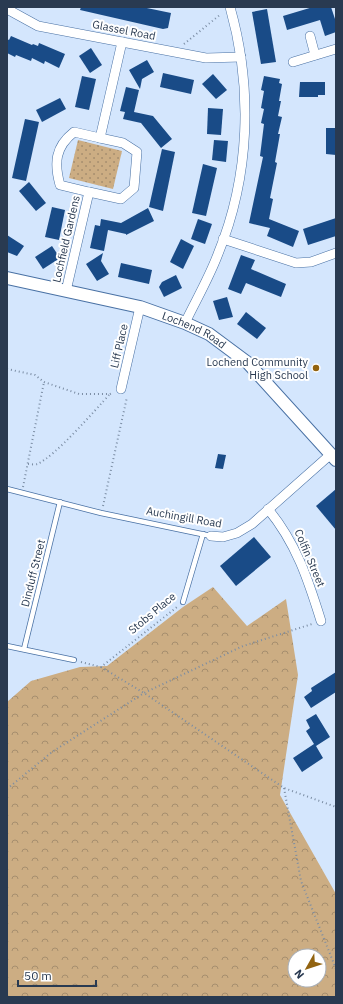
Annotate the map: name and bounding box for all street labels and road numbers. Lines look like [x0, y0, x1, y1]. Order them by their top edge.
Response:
street label: Glassel Road [91, 17, 157, 43]
street label: Lochfield Gardens [49, 194, 83, 284]
street label: Lochend Road [160, 308, 229, 351]
street label: Liff Place [107, 322, 131, 370]
street label: Auchingill Road [145, 503, 223, 531]
street label: Colfin Street [292, 527, 328, 589]
street label: Dinduff Street [18, 538, 48, 608]
street label: Stobs Place [125, 589, 179, 637]

